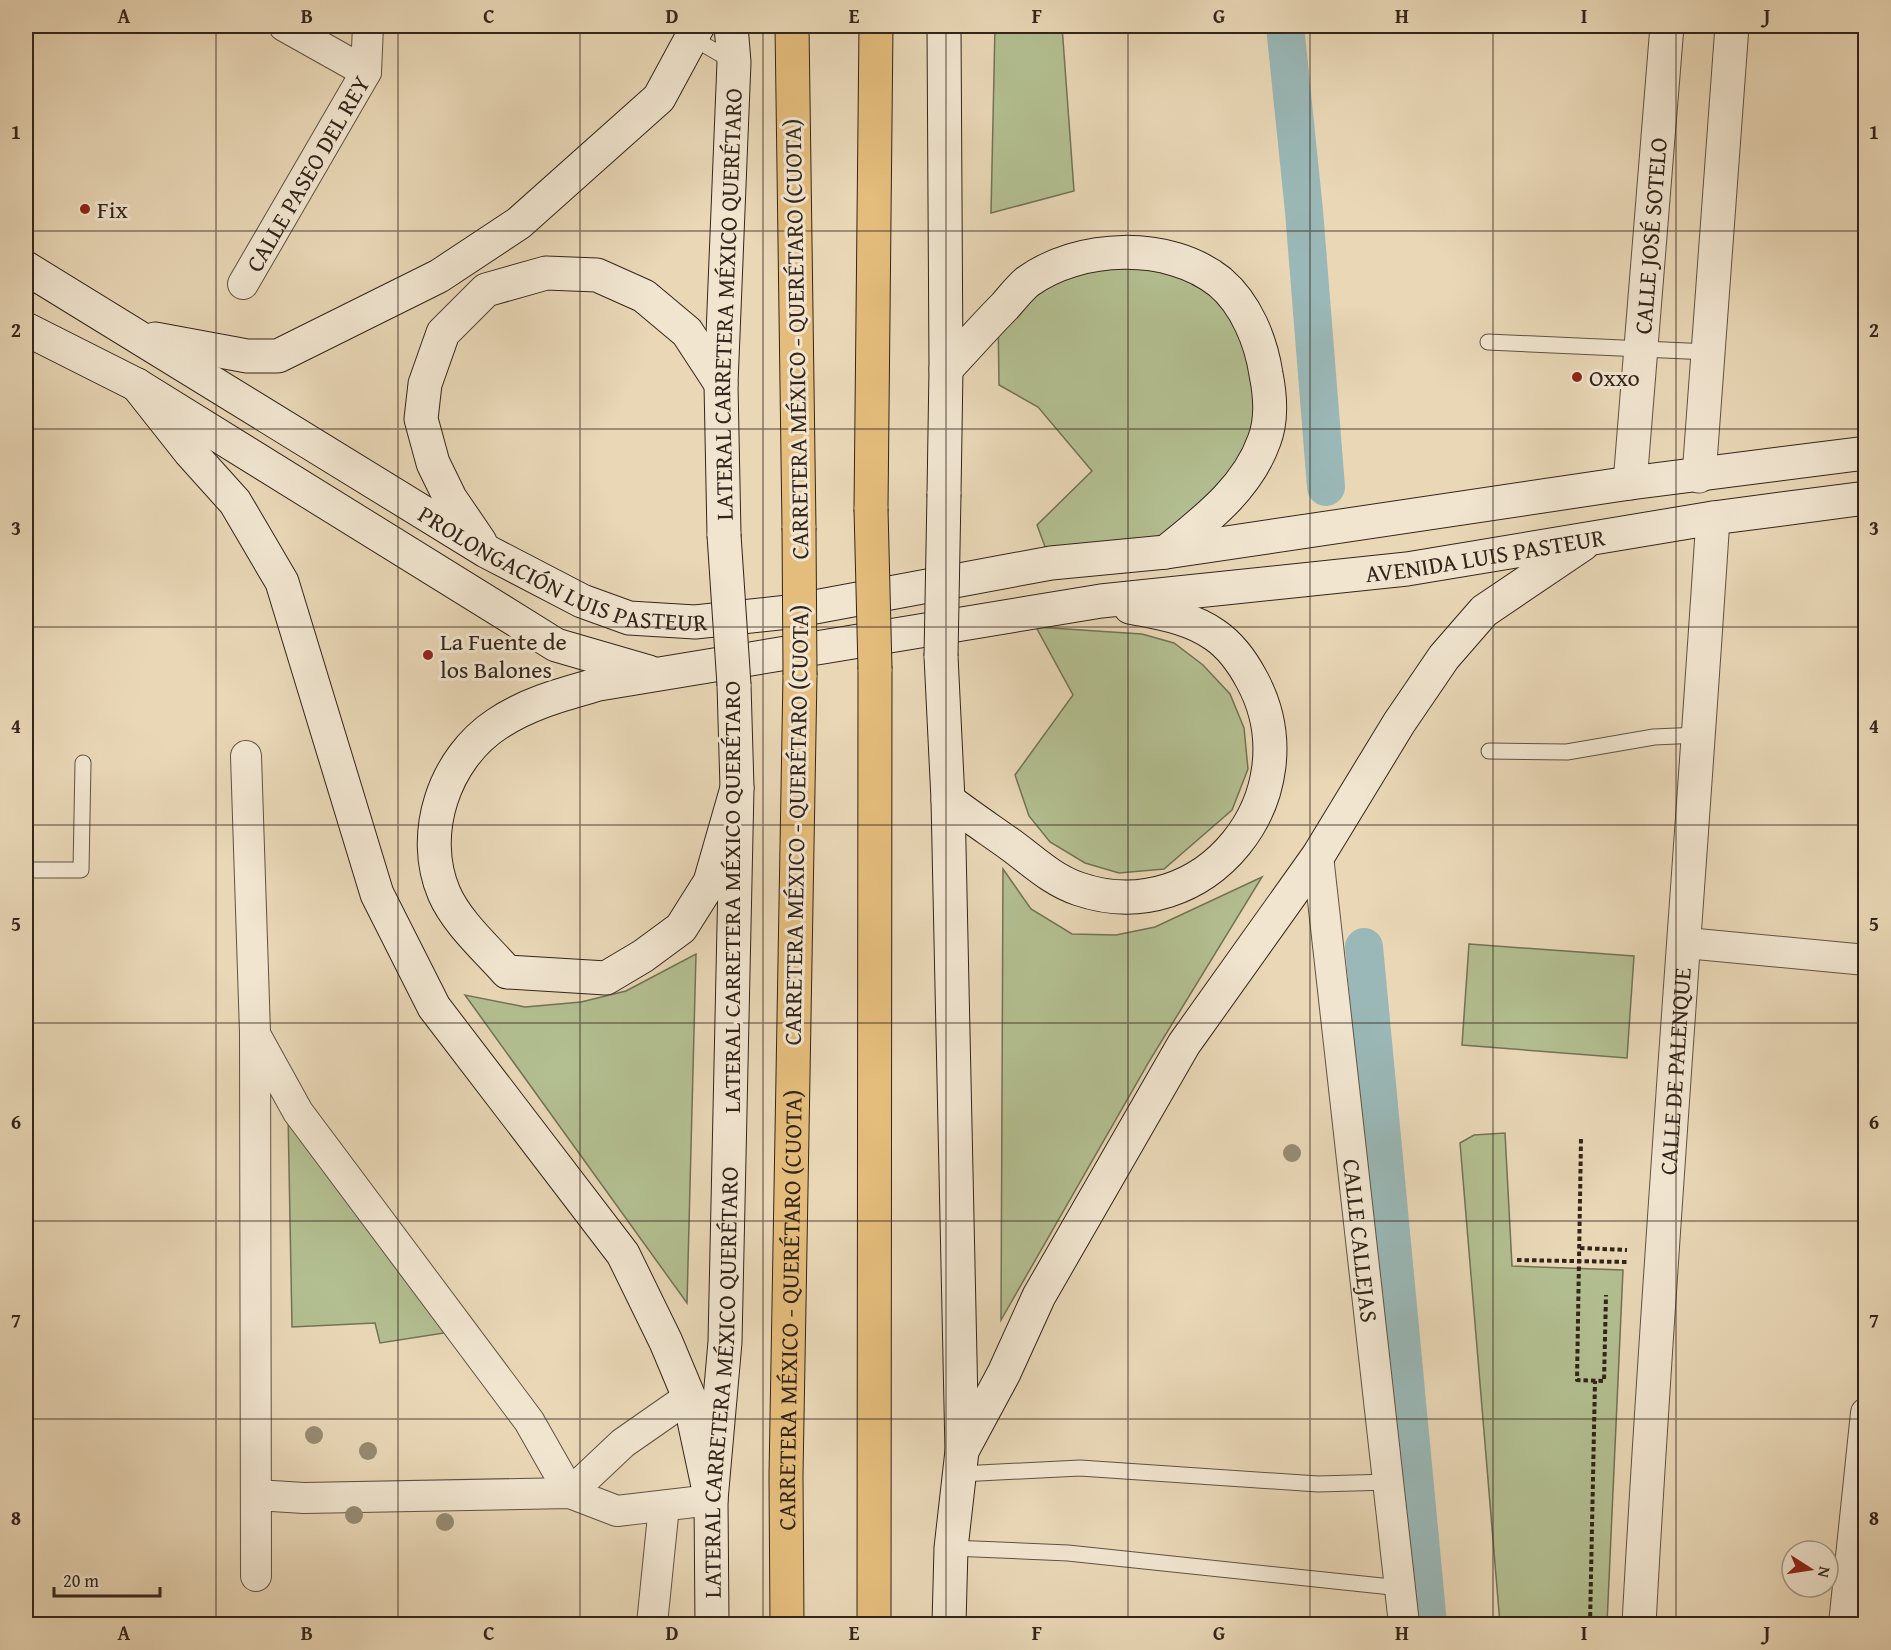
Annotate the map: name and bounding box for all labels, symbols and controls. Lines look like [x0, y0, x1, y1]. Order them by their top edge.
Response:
text: A [118, 1, 131, 30]
text: B [301, 1, 313, 30]
text: C [483, 1, 495, 30]
text: D [665, 1, 679, 30]
text: E [849, 1, 860, 30]
text: F [1032, 1, 1042, 30]
text: G [1213, 1, 1225, 30]
text: H [1395, 1, 1409, 30]
text: I [1581, 1, 1587, 30]
text: J [1761, 1, 1771, 30]
street label: CALLE PASEO DEL REY [236, 69, 378, 278]
street label: LATERAL CARRETERA MÉXICO QUERÉTARO [703, 87, 750, 521]
text: 1 [11, 117, 21, 146]
text: 1 [1869, 117, 1879, 146]
street label: CARRETERA MÉXICO - QUERÉTARO (CUOTA) [775, 118, 817, 560]
street label: CALLE JOSÉ SOTELO [1625, 136, 1675, 336]
place label: Fix [97, 192, 128, 227]
marker: Fix [78, 202, 92, 216]
text: 2 [11, 315, 21, 344]
text: 2 [1869, 315, 1879, 344]
place label: Oxxo [1589, 360, 1640, 395]
marker: Oxxo [1570, 370, 1584, 384]
street label: PROLONGACIÓN LUIS PASTEUR [412, 496, 709, 640]
text: 3 [11, 513, 21, 542]
text: 3 [1869, 513, 1879, 542]
street label: AVENIDA LUIS PASTEUR [1363, 519, 1608, 591]
street label: CARRETERA MÉXICO - QUERÉTARO (CUOTA) [775, 604, 817, 1046]
place label: La Fuente de los Balones [440, 624, 567, 687]
marker: La Fuente de los Balones [421, 648, 435, 662]
street label: LATERAL CARRETERA MÉXICO QUERÉTARO [714, 681, 749, 1113]
text: 4 [11, 711, 21, 740]
text: 4 [1869, 711, 1879, 740]
text: 5 [11, 909, 21, 938]
text: 5 [1869, 909, 1879, 938]
street label: CALLE DE PALENQUE [1650, 966, 1699, 1176]
street label: CARRETERA MÉXICO - QUERÉTARO (CUOTA) [768, 1089, 810, 1531]
text: 6 [11, 1107, 21, 1136]
text: 6 [1869, 1107, 1879, 1136]
street label: CALLE CALLEJAS [1335, 1157, 1388, 1324]
street label: LATERAL CARRETERA MÉXICO QUERÉTARO [693, 1166, 746, 1598]
text: 7 [11, 1305, 21, 1334]
text: 7 [1869, 1305, 1879, 1334]
text: 8 [11, 1503, 21, 1532]
text: 8 [1869, 1503, 1879, 1532]
north arrow [1780, 1539, 1840, 1599]
scale bar [54, 1560, 160, 1598]
text: N [1812, 1564, 1838, 1580]
text: 20 m [63, 1567, 99, 1594]
text: A [118, 1618, 131, 1647]
text: B [301, 1618, 313, 1647]
text: C [483, 1618, 495, 1647]
text: D [665, 1618, 679, 1647]
text: E [849, 1618, 860, 1647]
text: F [1032, 1618, 1042, 1647]
text: G [1213, 1618, 1225, 1647]
text: H [1395, 1618, 1409, 1647]
text: I [1581, 1618, 1587, 1647]
text: J [1761, 1618, 1771, 1647]

